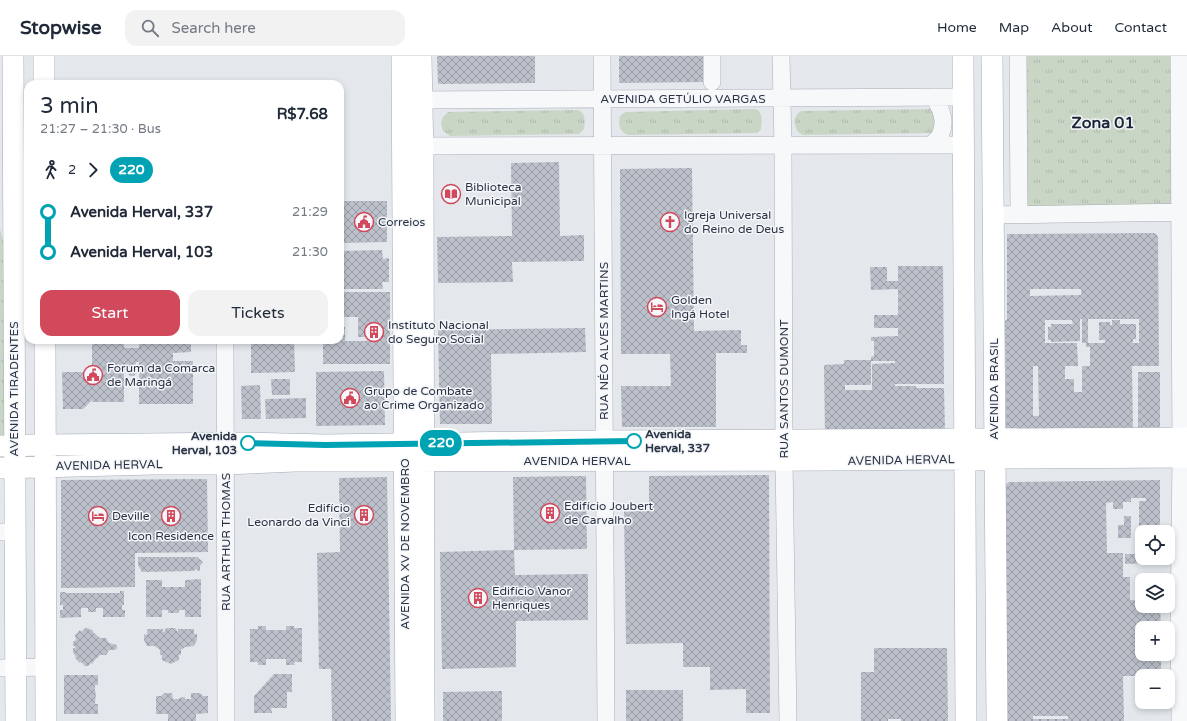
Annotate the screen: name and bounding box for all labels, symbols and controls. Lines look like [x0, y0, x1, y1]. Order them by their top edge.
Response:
search box [125, 10, 405, 46]
text: Stopwise [20, 17, 101, 39]
icon: search [139, 17, 161, 39]
text: Search here [171, 19, 256, 37]
text: Home [937, 19, 977, 36]
text: Map [999, 19, 1029, 36]
text: About [1051, 19, 1093, 36]
text: Contact [1115, 19, 1167, 36]
street label: AVENIDA GETÚLIO VARGAS [600, 92, 766, 106]
text: 3 min [40, 93, 99, 119]
text: R$7.68 [277, 105, 328, 123]
district label: Zona 01 [1072, 113, 1134, 133]
text: 21:27 – 21:30 · Bus [40, 121, 161, 137]
icon: walk [40, 159, 62, 181]
icon: forward [82, 159, 104, 181]
text: 220 [118, 161, 145, 178]
text: 2 [68, 162, 76, 178]
place label: Biblioteca Municipal [465, 180, 521, 208]
library icon: Biblioteca Municipal [440, 183, 462, 205]
text: Avenida Herval, 337 [70, 203, 213, 221]
text: 21:29 [292, 204, 328, 220]
place label: Igreja Universal do Reino de Deus [684, 208, 784, 236]
public building icon: Correios [353, 211, 375, 233]
church icon: Igreja Universal do Reino de Deus [659, 211, 681, 233]
place label: Correios [378, 215, 426, 229]
text: Avenida Herval, 103 [70, 243, 213, 261]
text: 21:30 [292, 244, 328, 260]
street label: RUA NÉO ALVES MARTINS [597, 262, 611, 420]
button: Start [40, 290, 180, 336]
button: Tickets [188, 290, 328, 336]
place label: Golden Ingá Hotel [671, 293, 729, 321]
hotel icon: Golden Ingá Hotel [646, 296, 668, 318]
place label: Instituto Nacional do Seguro Social [388, 318, 489, 346]
street label: RUA SANTOS DUMONT [777, 319, 791, 459]
street label: AVENIDA TIRADENTES [7, 321, 21, 457]
building icon: Instituto Nacional do Seguro Social [363, 321, 385, 343]
street label: AVENIDA BRASIL [987, 338, 1001, 440]
place label: Forum da Comarca de Maringá [107, 361, 215, 389]
public building icon: Forum da Comarca de Maringá [82, 364, 104, 386]
place label: Grupo de Combate ao Crime Organizado [364, 384, 484, 412]
public building icon: Grupo de Combate ao Crime Organizado [339, 387, 361, 409]
place label: Avenida Herval, 337 [645, 427, 711, 455]
place label: Avenida Herval, 103 [172, 429, 237, 457]
line badge: 220 [418, 430, 464, 456]
marker: Avenida Herval, 337 [626, 433, 642, 449]
text: 220 [428, 434, 454, 451]
marker: Avenida Herval, 103 [240, 435, 256, 451]
street label: AVENIDA HERVAL [847, 452, 955, 468]
street label: AVENIDA HERVAL [523, 454, 631, 468]
street label: AVENIDA HERVAL [55, 457, 163, 473]
street label: AVENIDA XV DE NOVEMBRO [398, 458, 412, 630]
street label: RUA ARTHUR THOMAS [219, 473, 233, 611]
place label: Edifício Joubert de Carvalho [564, 499, 654, 527]
place label: Edifício Leonardo da Vinci [247, 501, 350, 529]
building icon: Edifício Joubert de Carvalho [539, 502, 561, 524]
building icon: Edifício Leonardo da Vinci [353, 504, 375, 526]
hotel icon: Deville [87, 505, 109, 527]
building icon: Icon Residence [160, 505, 182, 527]
place label: Deville [112, 509, 150, 523]
map controls [1135, 525, 1175, 709]
button: locate [1135, 525, 1175, 565]
place label: Icon Residence [128, 529, 214, 543]
button: layers [1135, 573, 1175, 613]
place label: Edifício Vanor Henriques [492, 584, 571, 612]
building icon: Edifício Vanor Henriques [467, 587, 489, 609]
button: + [1135, 621, 1175, 661]
button: − [1135, 669, 1175, 709]

